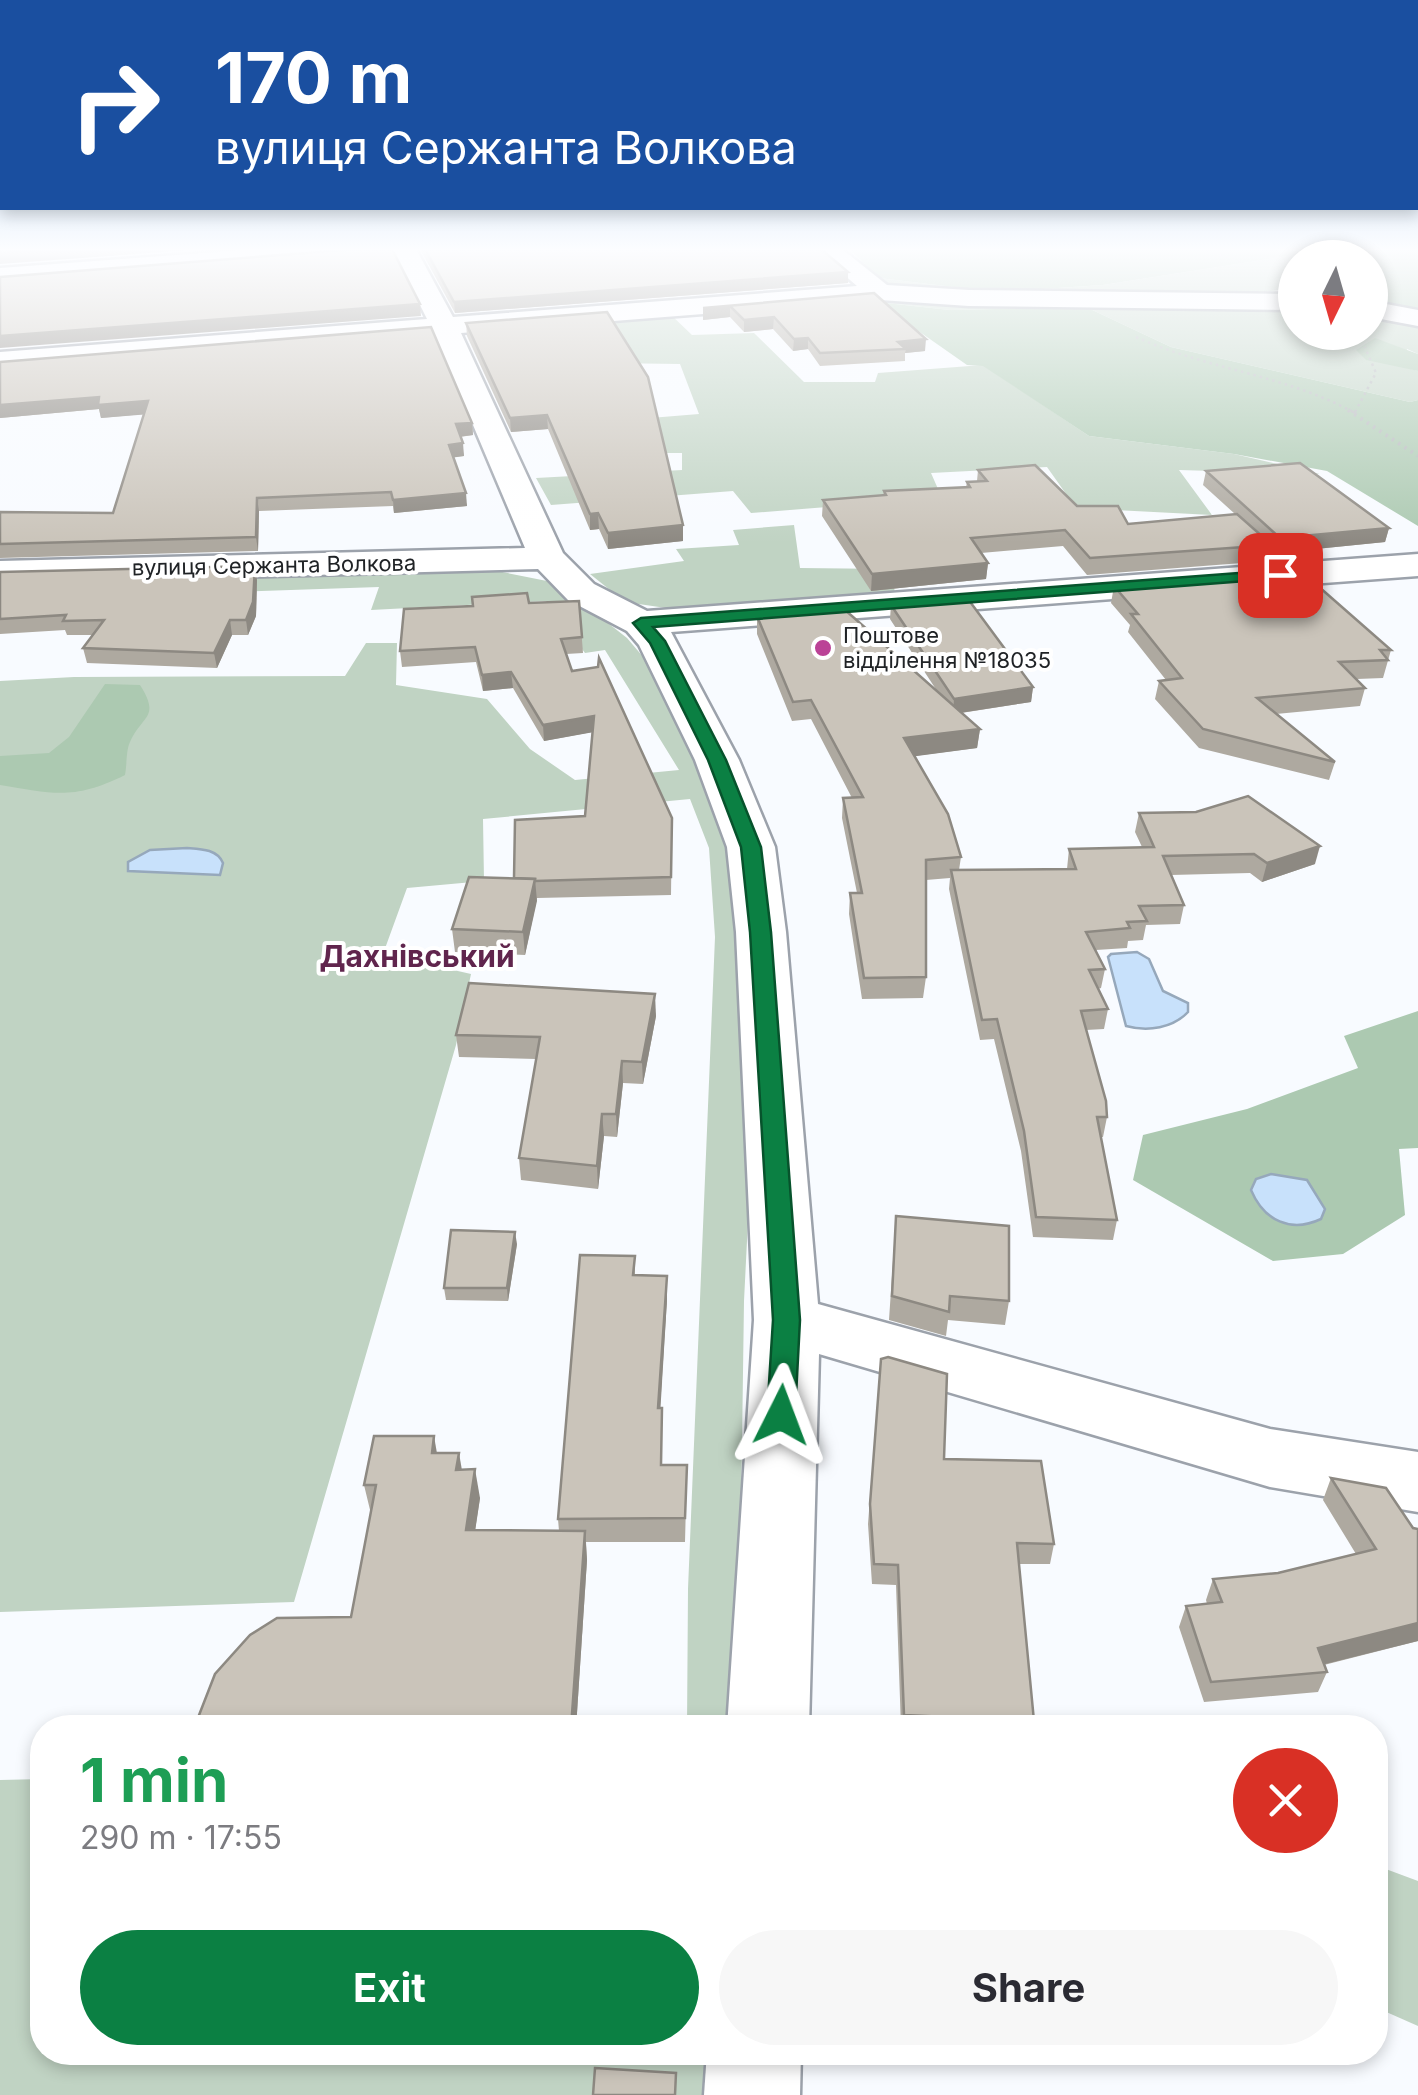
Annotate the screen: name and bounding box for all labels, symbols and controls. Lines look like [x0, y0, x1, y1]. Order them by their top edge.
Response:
text: 170 m [215, 35, 412, 120]
icon: right [50, 40, 180, 170]
text: вулиця Сержанта Волкова [215, 120, 797, 175]
north arrow [1278, 240, 1388, 350]
map controls [1278, 240, 1388, 350]
pin [1238, 533, 1323, 618]
icon: arrive [1253, 548, 1308, 603]
street label: вулиця Сержанта Волкова [132, 550, 416, 580]
place label: Поштове відділення №18035 [843, 622, 1051, 673]
marker: Поштове відділення №18035 [812, 637, 834, 659]
district label: Дахнівський [319, 938, 515, 974]
position arrow [729, 1363, 833, 1467]
text: 1 min [80, 1744, 228, 1816]
button: close [1233, 1748, 1338, 1853]
text: 290 m · 17:55 [80, 1818, 282, 1857]
button: Exit [80, 1930, 699, 2045]
button: Share [719, 1930, 1338, 2045]

